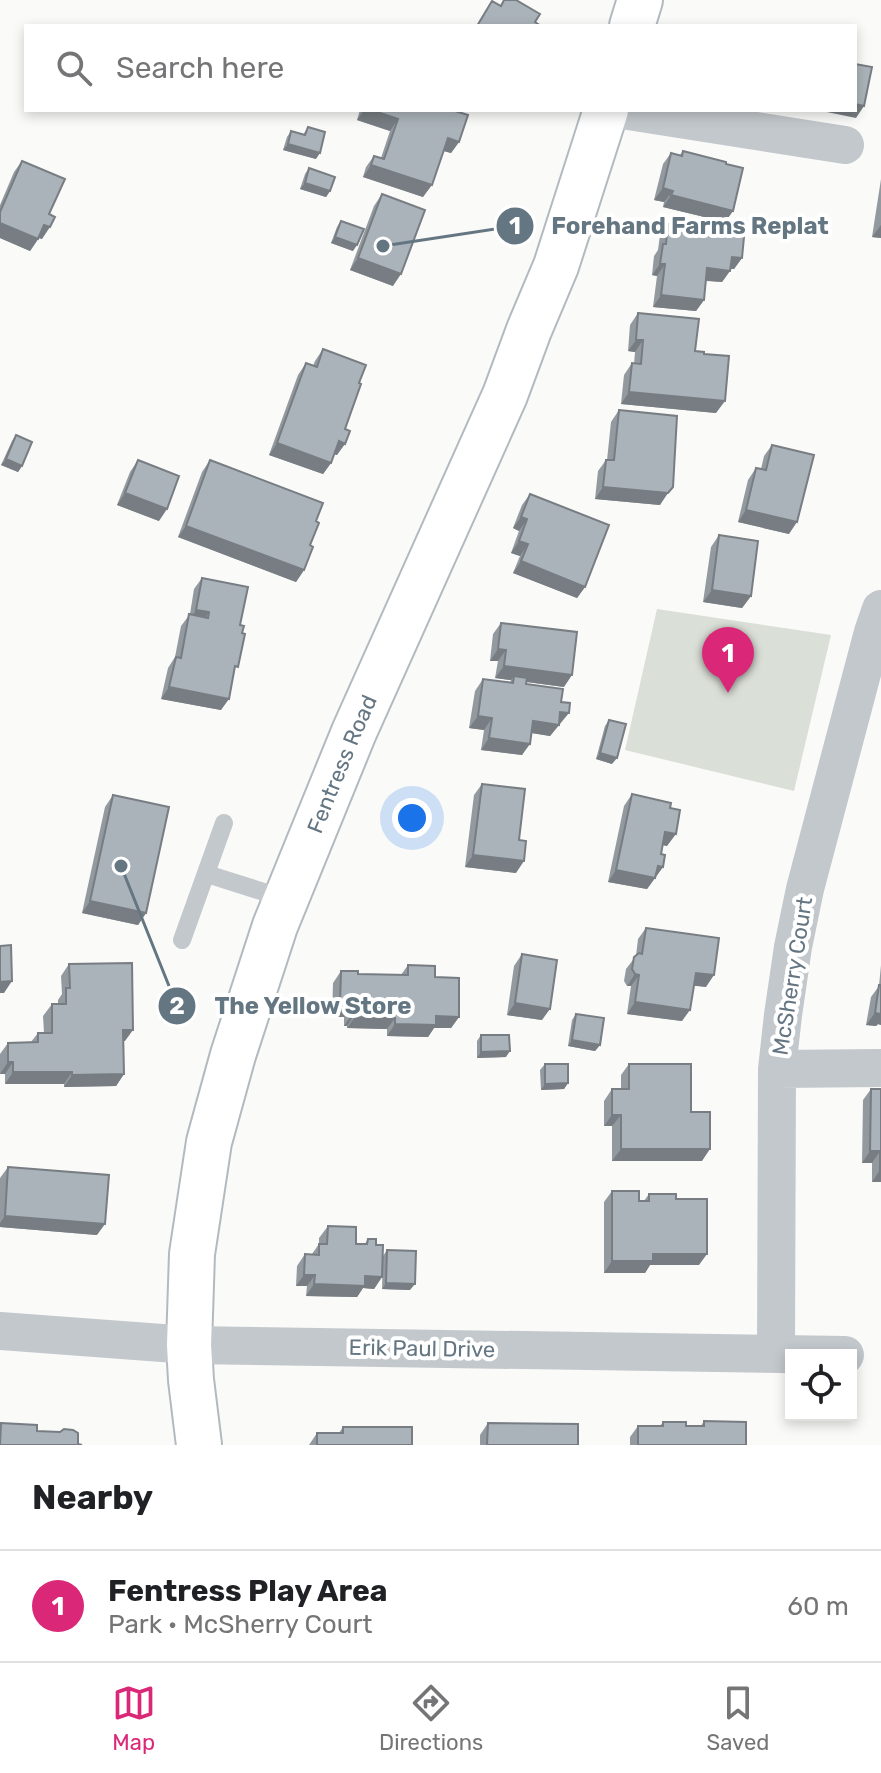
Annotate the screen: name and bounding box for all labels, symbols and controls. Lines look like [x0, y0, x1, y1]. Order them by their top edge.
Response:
search box [24, 24, 857, 112]
icon: search [52, 46, 96, 90]
text: Search here [116, 50, 284, 86]
callout: Forehand Farms Replat [495, 202, 845, 250]
text: 1 [509, 212, 521, 240]
text: Forehand Farms Replat [551, 212, 829, 240]
pin: 1 [702, 627, 754, 693]
street label: Fentress Road [301, 691, 383, 837]
your location [392, 798, 432, 838]
street label: McSherry Court [767, 894, 818, 1057]
callout: The Yellow Store [157, 982, 428, 1030]
text: 2 [169, 992, 185, 1020]
text: The Yellow Store [214, 992, 412, 1020]
street label: Erik Paul Drive [349, 1334, 495, 1363]
map controls [785, 1349, 857, 1421]
button: locate [785, 1349, 857, 1421]
text: Nearby [32, 1477, 153, 1518]
text: Fentress Play Area [108, 1573, 387, 1609]
text: 1 [52, 1591, 64, 1622]
text: 60 m [787, 1591, 849, 1622]
text: Park · McSherry Court [108, 1609, 372, 1640]
tab: Map [112, 1681, 156, 1756]
tab: Directions [379, 1681, 483, 1756]
tab: Saved [707, 1681, 769, 1756]

